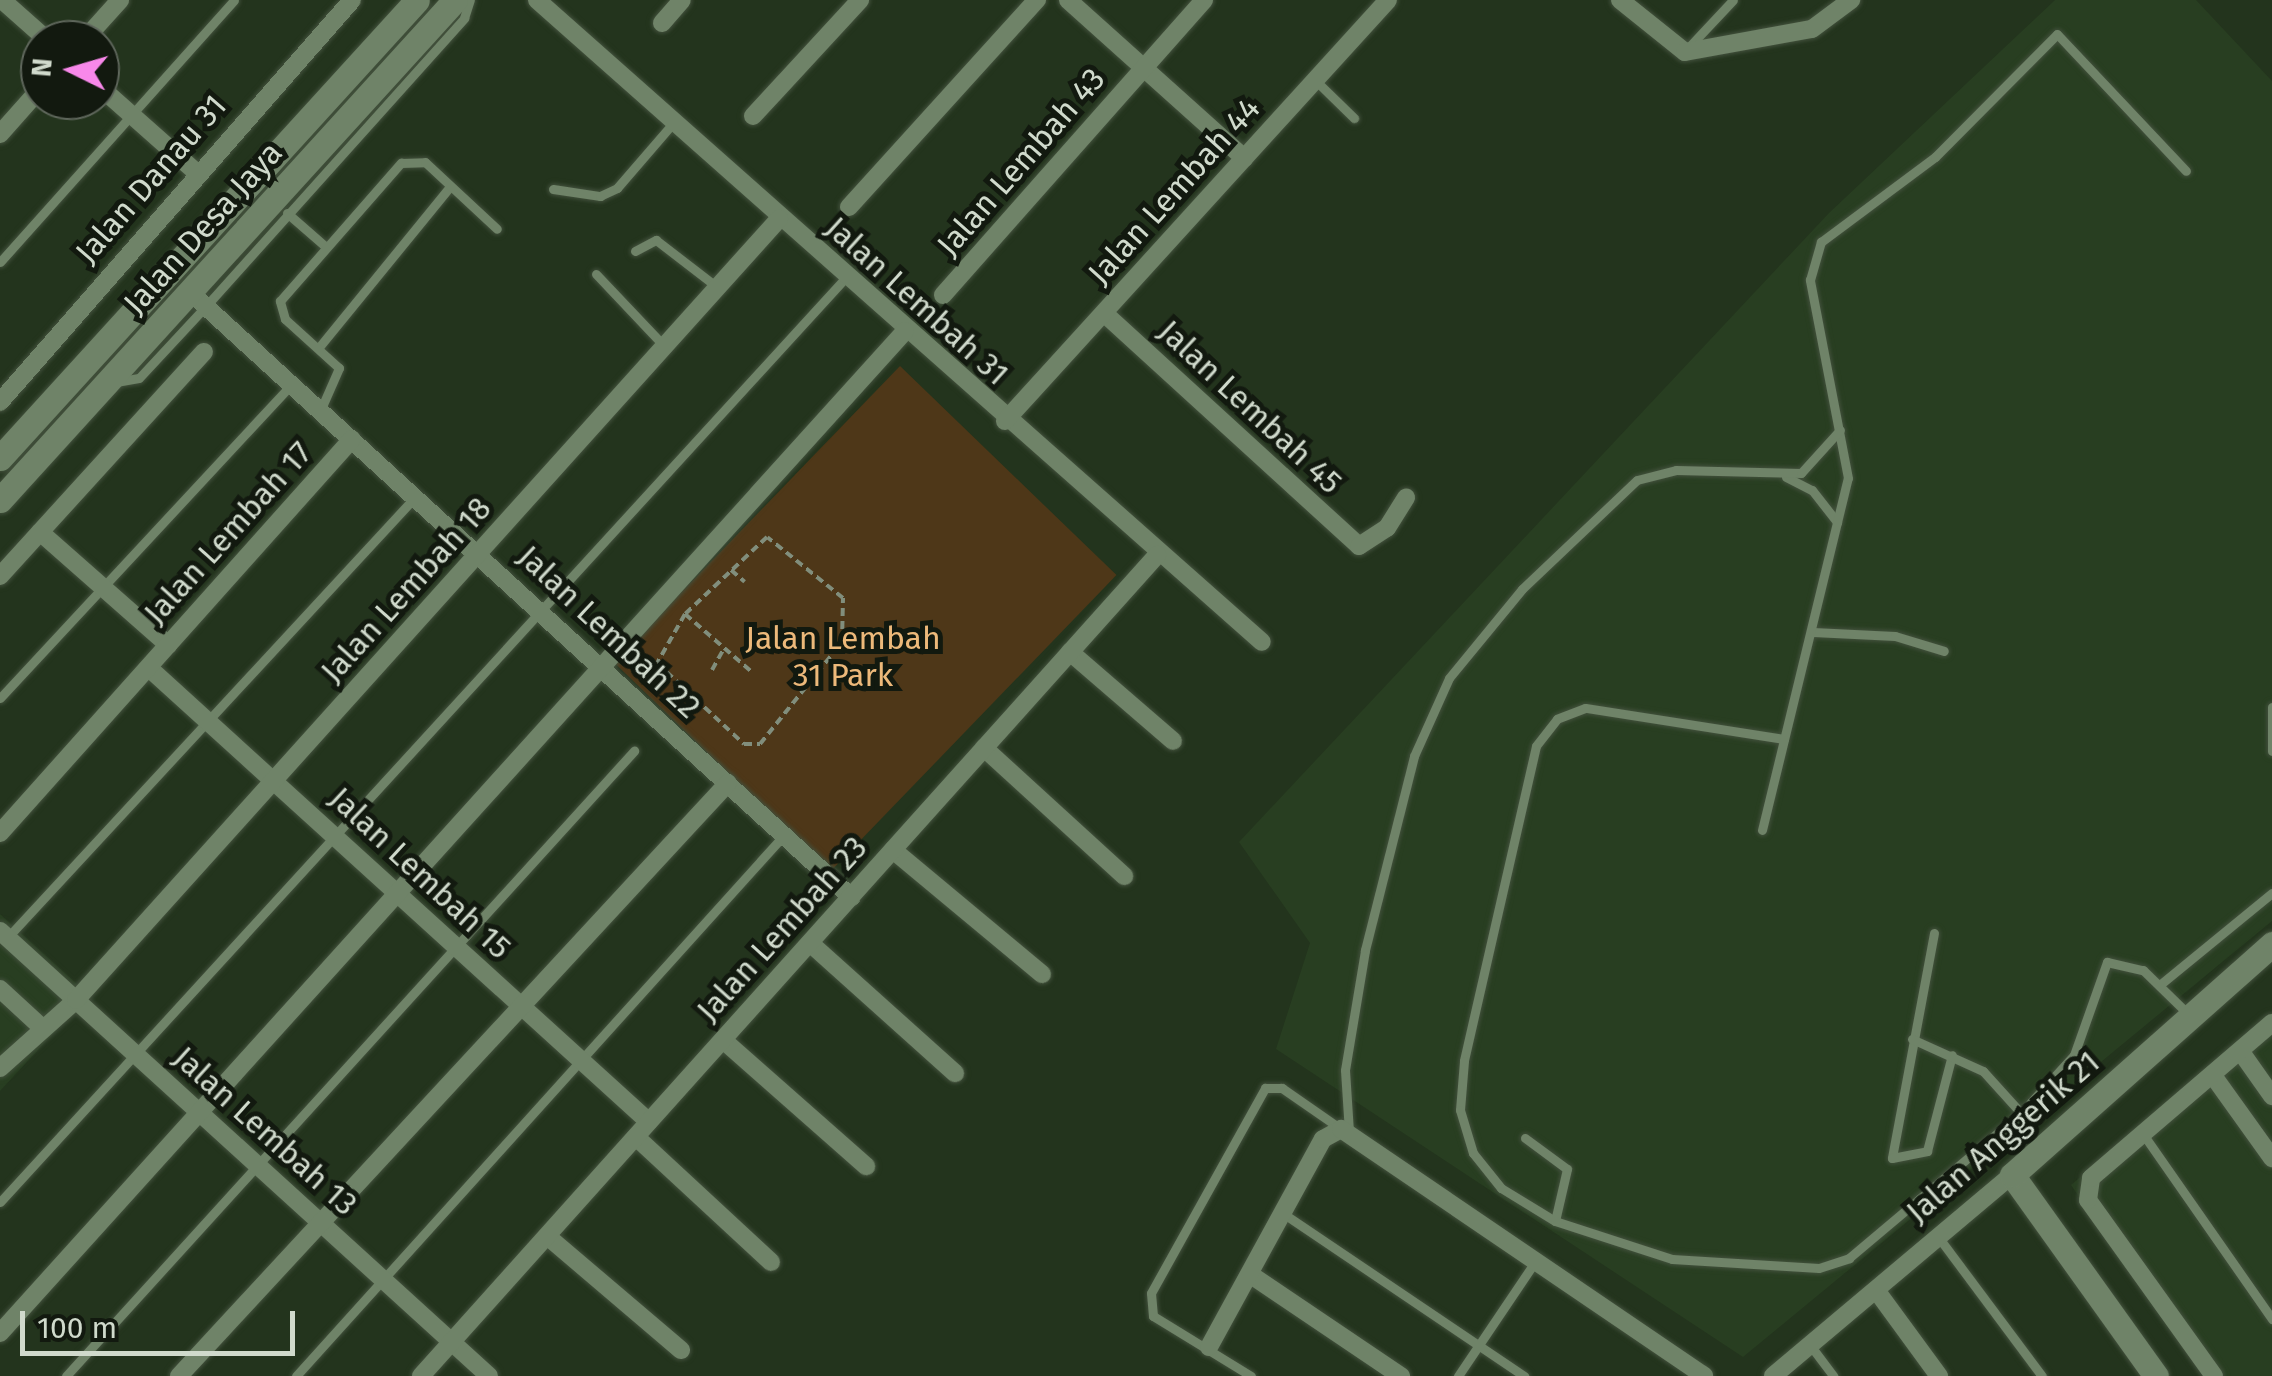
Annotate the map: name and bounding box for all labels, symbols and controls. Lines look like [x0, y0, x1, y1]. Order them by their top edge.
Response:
north arrow [20, 20, 120, 120]
text: N [24, 57, 59, 78]
street label: Jalan Lembah 43 [929, 60, 1113, 264]
street label: Jalan Danau 31 [67, 87, 235, 271]
street label: Jalan Lembah 44 [1080, 90, 1268, 292]
street label: Jalan Desa Jaya [116, 134, 290, 322]
street label: Jalan Lembah 31 [818, 209, 1016, 393]
street label: Jalan Lembah 45 [1150, 312, 1350, 502]
street label: Jalan Lembah 17 [136, 434, 320, 632]
street label: Jalan Lembah 18 [313, 490, 499, 690]
street label: Jalan Lembah 22 [510, 538, 708, 726]
park label: Jalan Lembah 31 Park [745, 620, 941, 695]
street label: Jalan Lembah 15 [321, 779, 519, 967]
street label: Jalan Lembah 23 [689, 829, 875, 1029]
street label: Jalan Lembah 13 [165, 1038, 365, 1224]
street label: Jalan Anggerik 21 [1899, 1043, 2107, 1231]
scale bar [25, 1291, 300, 1353]
text: 100 m [37, 1310, 117, 1346]

